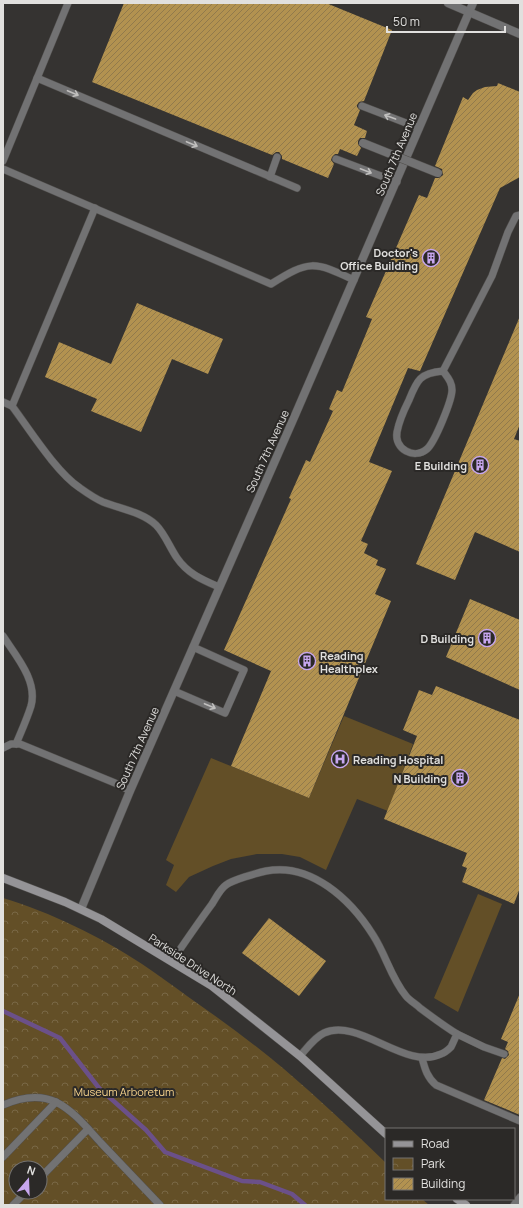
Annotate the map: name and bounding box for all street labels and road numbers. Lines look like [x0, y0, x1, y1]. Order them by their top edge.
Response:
street label: South 7th Avenue [372, 109, 421, 198]
street label: South 7th Avenue [242, 407, 292, 495]
street label: South 7th Avenue [112, 704, 162, 792]
street label: Parkside Drive North [146, 930, 240, 998]

